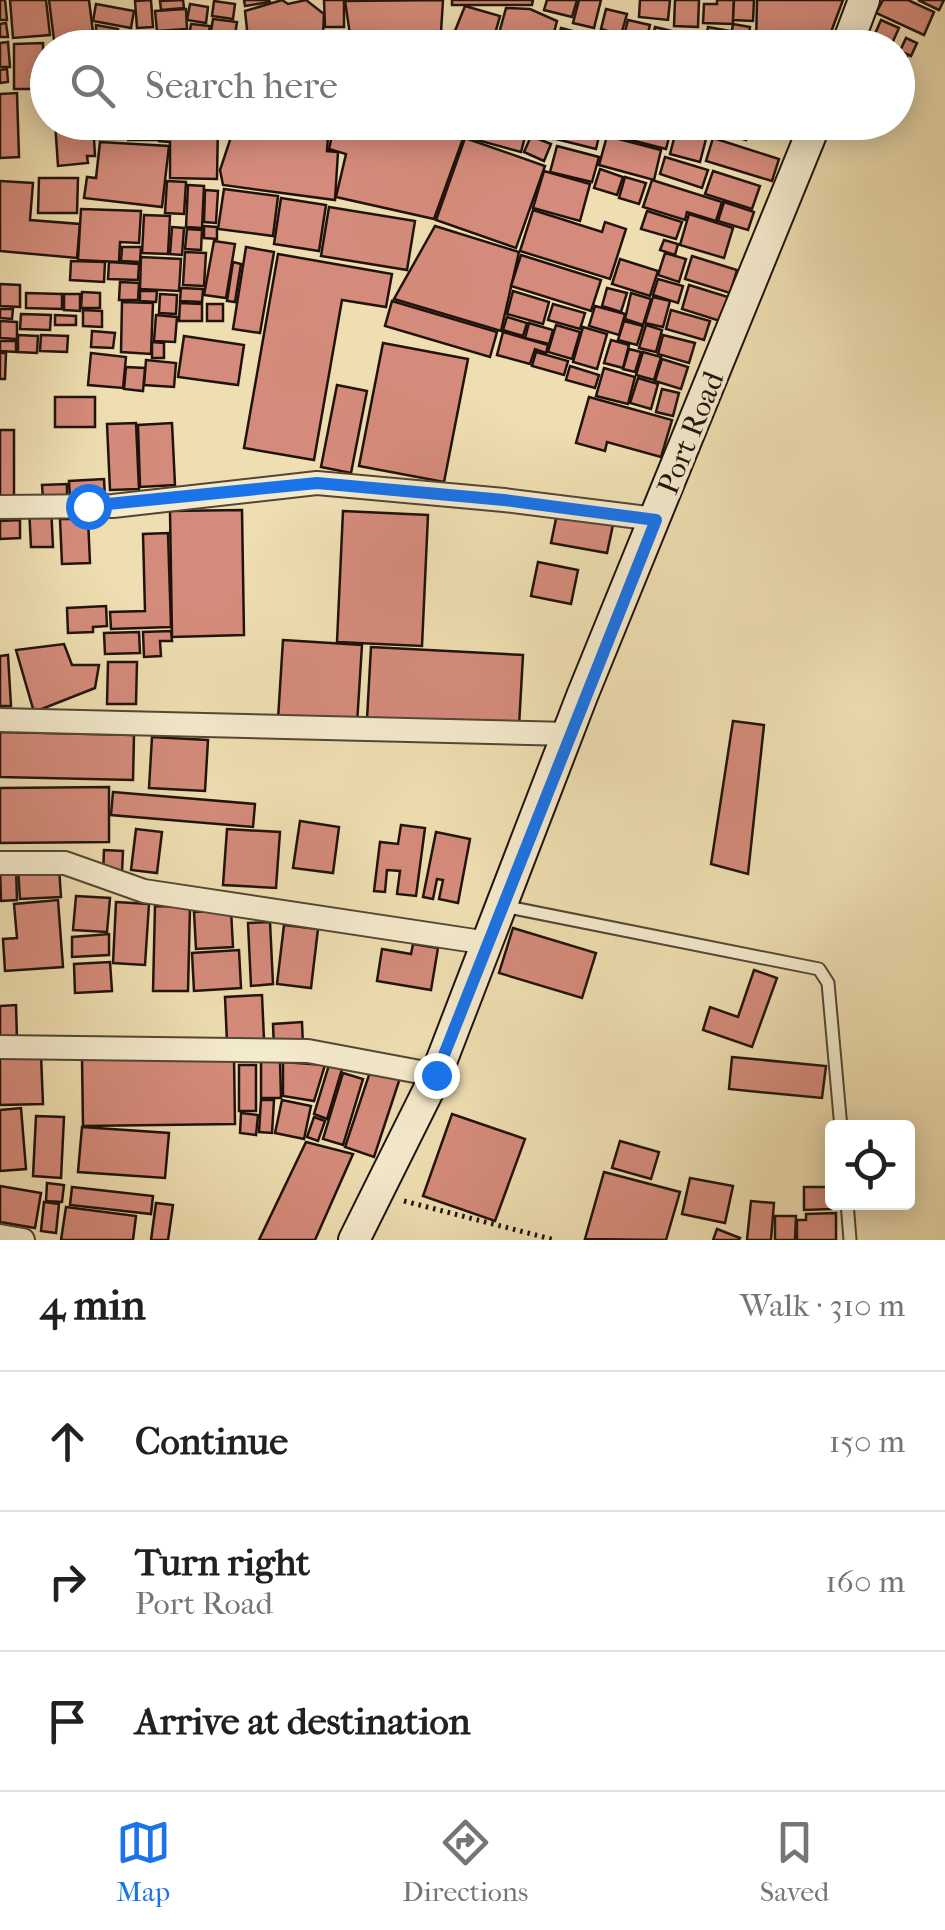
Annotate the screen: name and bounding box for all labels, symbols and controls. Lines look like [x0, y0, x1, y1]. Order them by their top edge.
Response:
search box [30, 30, 915, 140]
icon: search [65, 58, 120, 113]
text: Search here [145, 63, 338, 108]
street label: Port Road [651, 366, 732, 499]
route start [66, 484, 112, 530]
route end [414, 1053, 460, 1099]
map controls [825, 1120, 915, 1210]
button: locate [825, 1120, 915, 1210]
text: 4 min [40, 1281, 146, 1330]
text: Walk · 310 m [740, 1287, 905, 1324]
icon: ahead [40, 1414, 95, 1469]
text: Continue [135, 1419, 288, 1464]
text: 150 m [829, 1423, 905, 1460]
text: Turn right [135, 1540, 310, 1585]
icon: right [40, 1554, 95, 1609]
text: 160 m [825, 1563, 905, 1600]
text: Port Road [135, 1585, 273, 1622]
icon: arrive [40, 1694, 95, 1749]
text: Arrive at destination [135, 1699, 471, 1744]
tab: Map [116, 1815, 171, 1908]
tab: Directions [402, 1815, 528, 1908]
tab: Saved [760, 1815, 829, 1908]

